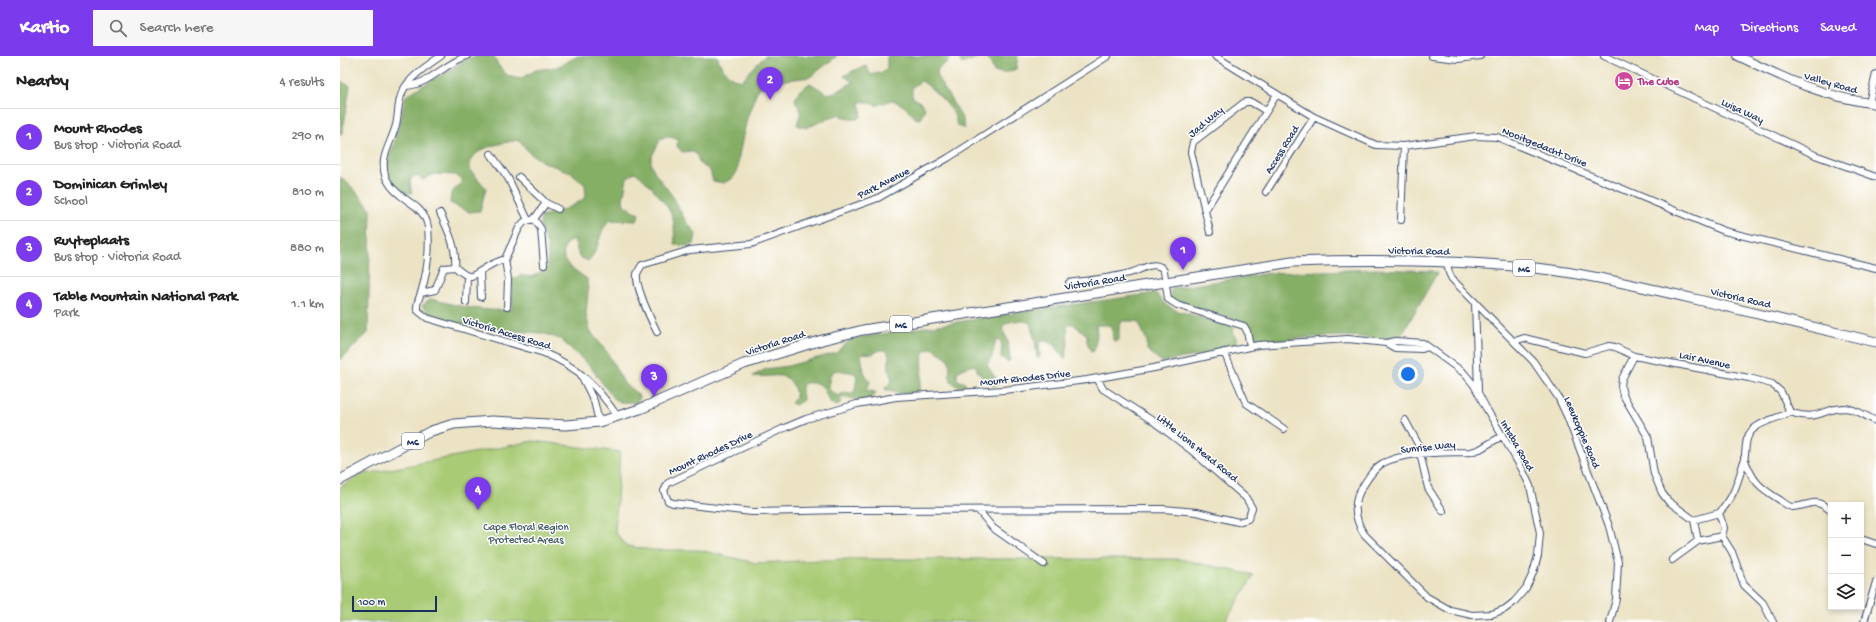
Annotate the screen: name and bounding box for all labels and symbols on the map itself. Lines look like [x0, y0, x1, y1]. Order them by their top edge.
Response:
pin: 2 [757, 67, 783, 100]
hotel icon: The Cube [1613, 70, 1635, 92]
street label: Valley Road [1801, 70, 1860, 98]
place label: The Cube [1637, 77, 1680, 89]
street label: Luisa Way [1719, 97, 1766, 127]
street label: Jad Way [1186, 104, 1227, 141]
street label: Access Road [1263, 123, 1303, 176]
street label: Nooitgedacht Drive [1500, 125, 1589, 171]
street label: Park Avenue [855, 165, 912, 202]
pin: 1 [1170, 237, 1196, 270]
street label: Victoria Road [1387, 245, 1451, 259]
road number: M6 [1513, 260, 1535, 276]
street label: Victoria Road [1063, 272, 1128, 294]
street label: Victoria Road [1708, 286, 1773, 312]
street label: Victoria Access Road [460, 314, 554, 354]
road number: M6 [890, 316, 912, 332]
street label: Victoria Road [744, 328, 808, 359]
street label: Lair Avenue [1678, 350, 1732, 372]
pin: 3 [641, 364, 667, 397]
your location [1398, 364, 1418, 384]
street label: Mount Rhodes Drive [979, 368, 1071, 390]
street label: Leeukoppie Road [1561, 395, 1602, 472]
street label: Little Lions Head Road [1154, 412, 1241, 486]
street label: Intaba Road [1497, 418, 1536, 475]
street label: Mount Rhodes Drive [667, 429, 755, 478]
road number: M6 [402, 433, 424, 449]
street label: Sunrise Way [1400, 439, 1457, 457]
pin: 4 [465, 477, 491, 510]
park label: Cape Floral Region Protected Areas [483, 522, 570, 547]
scale bar [352, 594, 437, 613]

